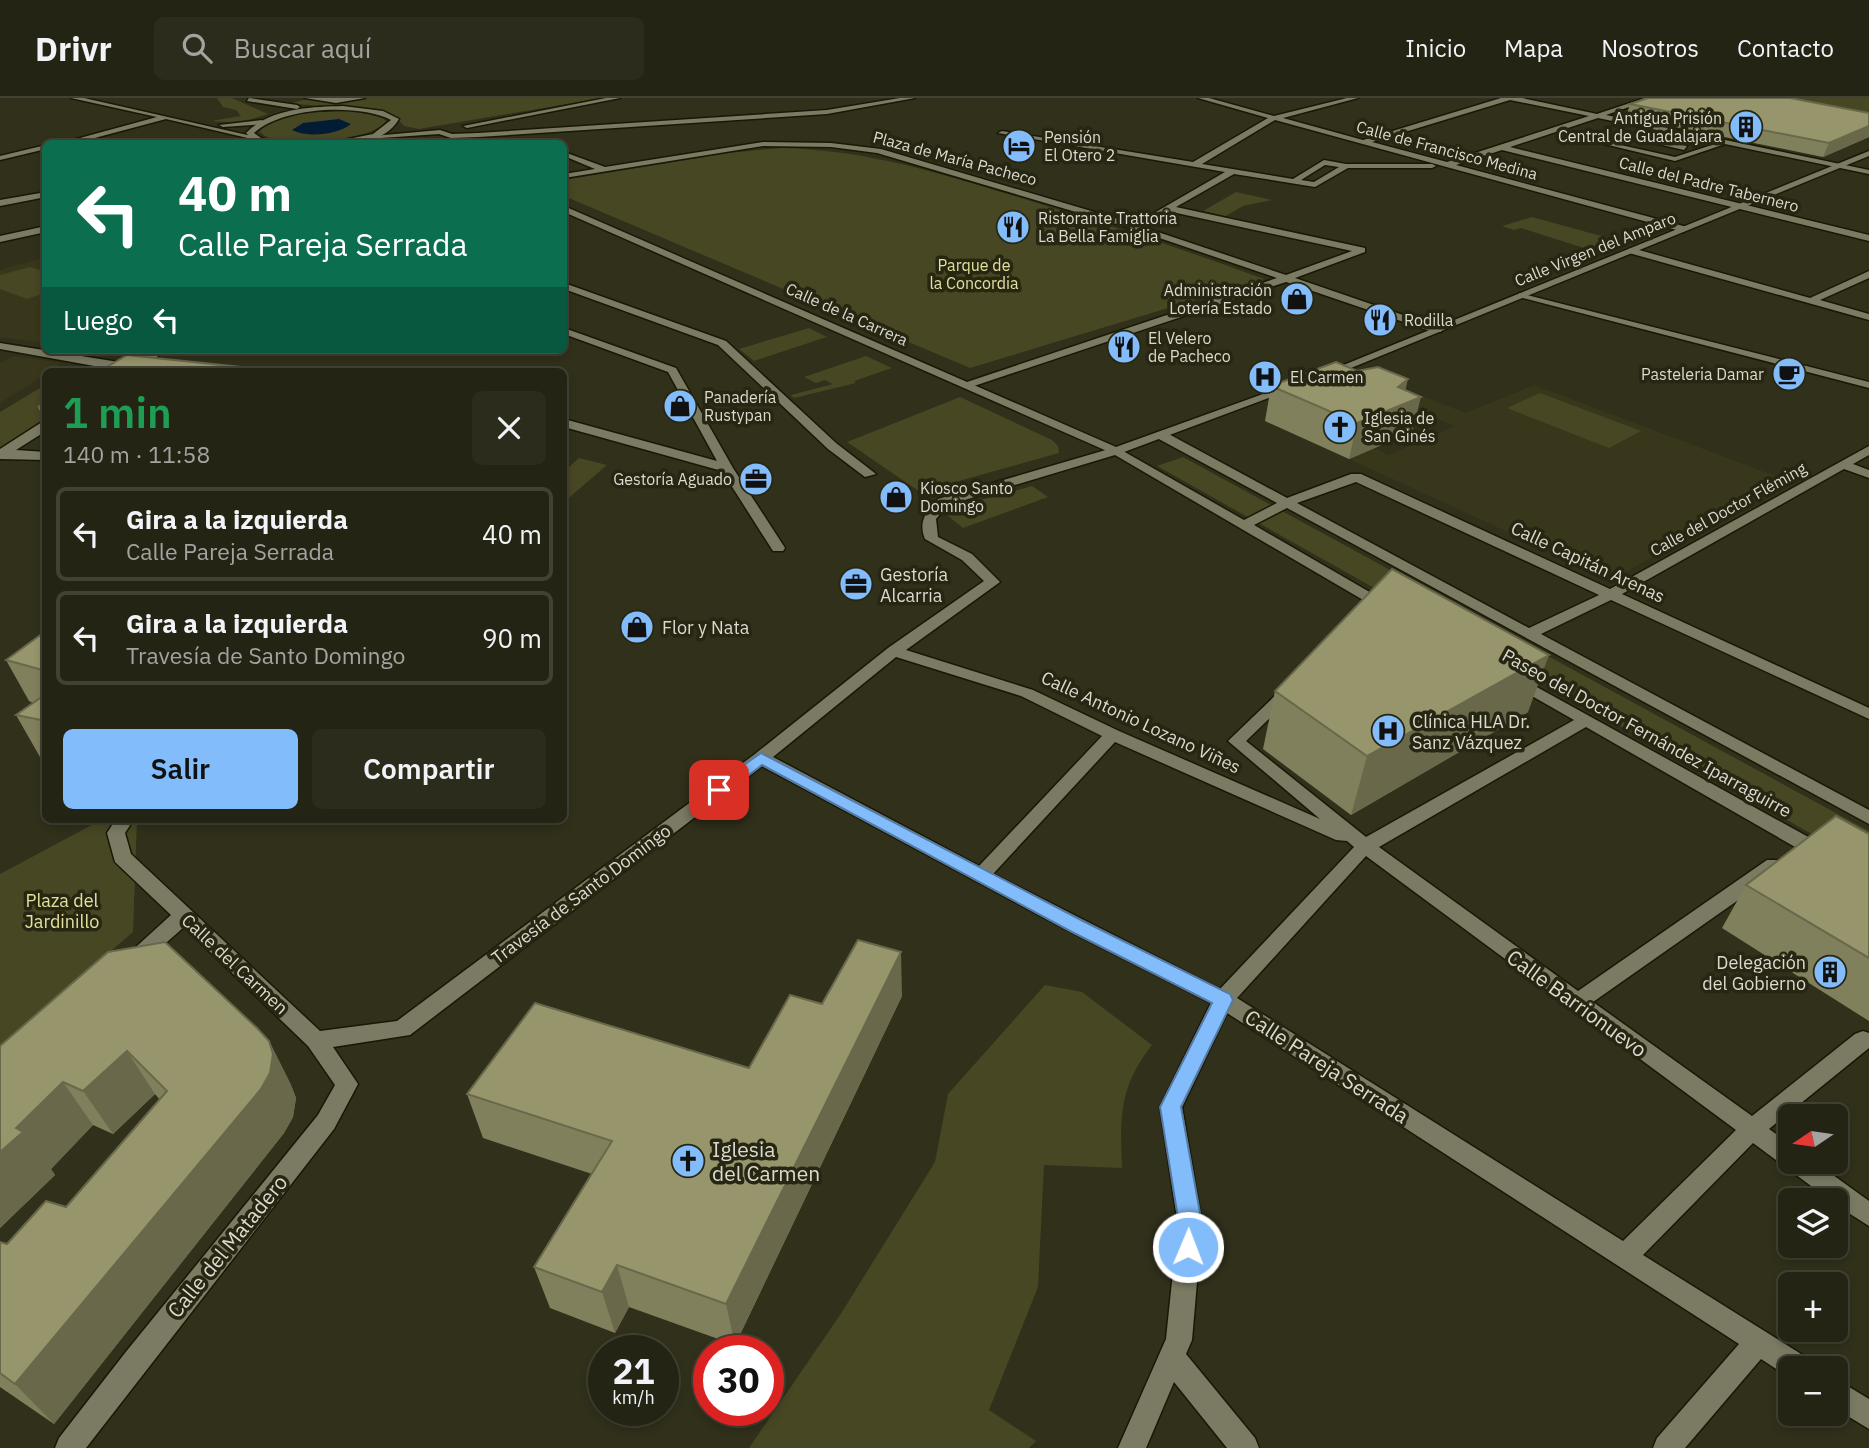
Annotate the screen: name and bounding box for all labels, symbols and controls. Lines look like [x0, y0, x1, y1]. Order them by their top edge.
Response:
search box [154, 17, 644, 80]
text: Drivr [35, 27, 112, 70]
icon: search [178, 29, 216, 67]
text: Buscar aquí [234, 31, 371, 65]
text: Inicio [1405, 32, 1466, 64]
text: Mapa [1504, 32, 1563, 64]
text: Nosotros [1601, 32, 1699, 64]
text: Contacto [1737, 32, 1834, 64]
place label: Antigua Prisión Central de Guadalajara [1558, 108, 1722, 146]
building icon: Antigua Prisión Central de Guadalajara [1727, 108, 1765, 146]
street label: Calle de Francisco Medina [1354, 116, 1540, 184]
street label: Plaza de María Pacheco [871, 126, 1039, 190]
hotel icon: Pensión El Otero 2 [1000, 127, 1038, 165]
place label: Pensión El Otero 2 [1044, 127, 1115, 165]
street label: Calle del Padre Tabernero [1617, 152, 1801, 216]
text: 40 m [178, 161, 292, 224]
icon: left [63, 168, 154, 259]
restaurant icon: Ristorante Trattoria La Bella Famiglia [994, 208, 1032, 246]
place label: Ristorante Trattoria La Bella Famiglia [1038, 208, 1178, 246]
street label: Calle Virgen del Amparo [1512, 208, 1678, 290]
text: Calle Pareja Serrada [178, 223, 468, 265]
park label: Parque de la Concordia [929, 255, 1019, 293]
street label: Calle de la Carrera [783, 278, 912, 350]
place label: Administración Lotería Estado [1164, 280, 1272, 318]
shop icon: Administración Lotería Estado [1278, 280, 1316, 318]
icon: left [147, 301, 185, 339]
restaurant icon: Rodilla [1361, 301, 1399, 339]
text: Luego [63, 303, 133, 337]
place label: Rodilla [1404, 310, 1454, 330]
restaurant icon: El Velero de Pacheco [1105, 328, 1143, 366]
place label: El Velero de Pacheco [1148, 328, 1231, 366]
cafe icon: Pasteleria Damar [1770, 355, 1808, 393]
hospital icon: El Carmen [1246, 358, 1284, 396]
place label: Pasteleria Damar [1641, 364, 1764, 384]
place label: El Carmen [1290, 367, 1364, 387]
text: 1 min [63, 385, 172, 440]
shop icon: Panadería Rustypan [661, 387, 699, 425]
place label: Panadería Rustypan [704, 387, 777, 425]
button: close [472, 391, 546, 465]
church icon: Iglesia de San Ginés [1321, 408, 1359, 446]
place label: Iglesia de San Ginés [1364, 408, 1436, 446]
text: 140 m · 11:58 [63, 439, 210, 469]
street label: Calle del Doctor Fléming [1646, 457, 1810, 560]
office icon: Gestoría Aguado [737, 460, 775, 498]
place label: Gestoría Aguado [613, 469, 732, 489]
shop icon: Kiosco Santo Domingo [877, 478, 915, 516]
place label: Kiosco Santo Domingo [920, 478, 1013, 516]
text: Gira a la izquierda [126, 502, 348, 536]
icon: left [67, 515, 105, 553]
street label: Calle Capitán Arenas [1507, 516, 1669, 608]
text: 40 m [482, 517, 542, 551]
text: Calle Pareja Serrada [126, 536, 334, 566]
place label: Gestoría Alcarria [880, 563, 948, 607]
office icon: Gestoría Alcarria [837, 565, 875, 603]
text: Gira a la izquierda [126, 606, 348, 640]
shop icon: Flor y Nata [618, 608, 656, 646]
place label: Flor y Nata [662, 616, 750, 639]
icon: left [67, 619, 105, 657]
text: 90 m [482, 621, 542, 655]
text: Travesía de Santo Domingo [126, 640, 405, 670]
street label: Paseo del Doctor Fernández Iparraguirre [1498, 644, 1796, 822]
street label: Calle Antonio Lozano Viñes [1038, 666, 1244, 778]
place label: Clínica HLA Dr. Sanz Vázquez [1412, 710, 1530, 754]
hospital icon: Clínica HLA Dr. Sanz Vázquez [1369, 712, 1407, 750]
button: Salir [63, 729, 298, 809]
button: Compartir [312, 729, 546, 809]
pin [689, 760, 749, 820]
icon: arrive [700, 771, 738, 809]
street label: Travesía de Santo Domingo [487, 819, 675, 969]
park label: Plaza del Jardinillo [25, 889, 99, 933]
street label: Calle del Carmen [177, 909, 293, 1019]
street label: Calle Barrionuevo [1501, 943, 1653, 1063]
place label: Delegación del Gobierno [1702, 951, 1806, 995]
building icon: Delegación del Gobierno [1811, 953, 1849, 991]
street label: Calle Pareja Serrada [1240, 1003, 1414, 1129]
north arrow [1778, 1104, 1848, 1174]
map controls [1778, 1104, 1848, 1426]
place label: Iglesia del Carmen [712, 1135, 820, 1187]
church icon: Iglesia del Carmen [669, 1142, 707, 1180]
street label: Calle del Matadero [161, 1169, 293, 1323]
button: layers [1778, 1188, 1848, 1258]
position arrow [1151, 1210, 1225, 1284]
button: + [1778, 1272, 1848, 1342]
speed limit sign: 30 [693, 1335, 784, 1426]
text: 21 [612, 1348, 655, 1394]
button: − [1778, 1356, 1848, 1426]
text: km/h [612, 1386, 655, 1409]

